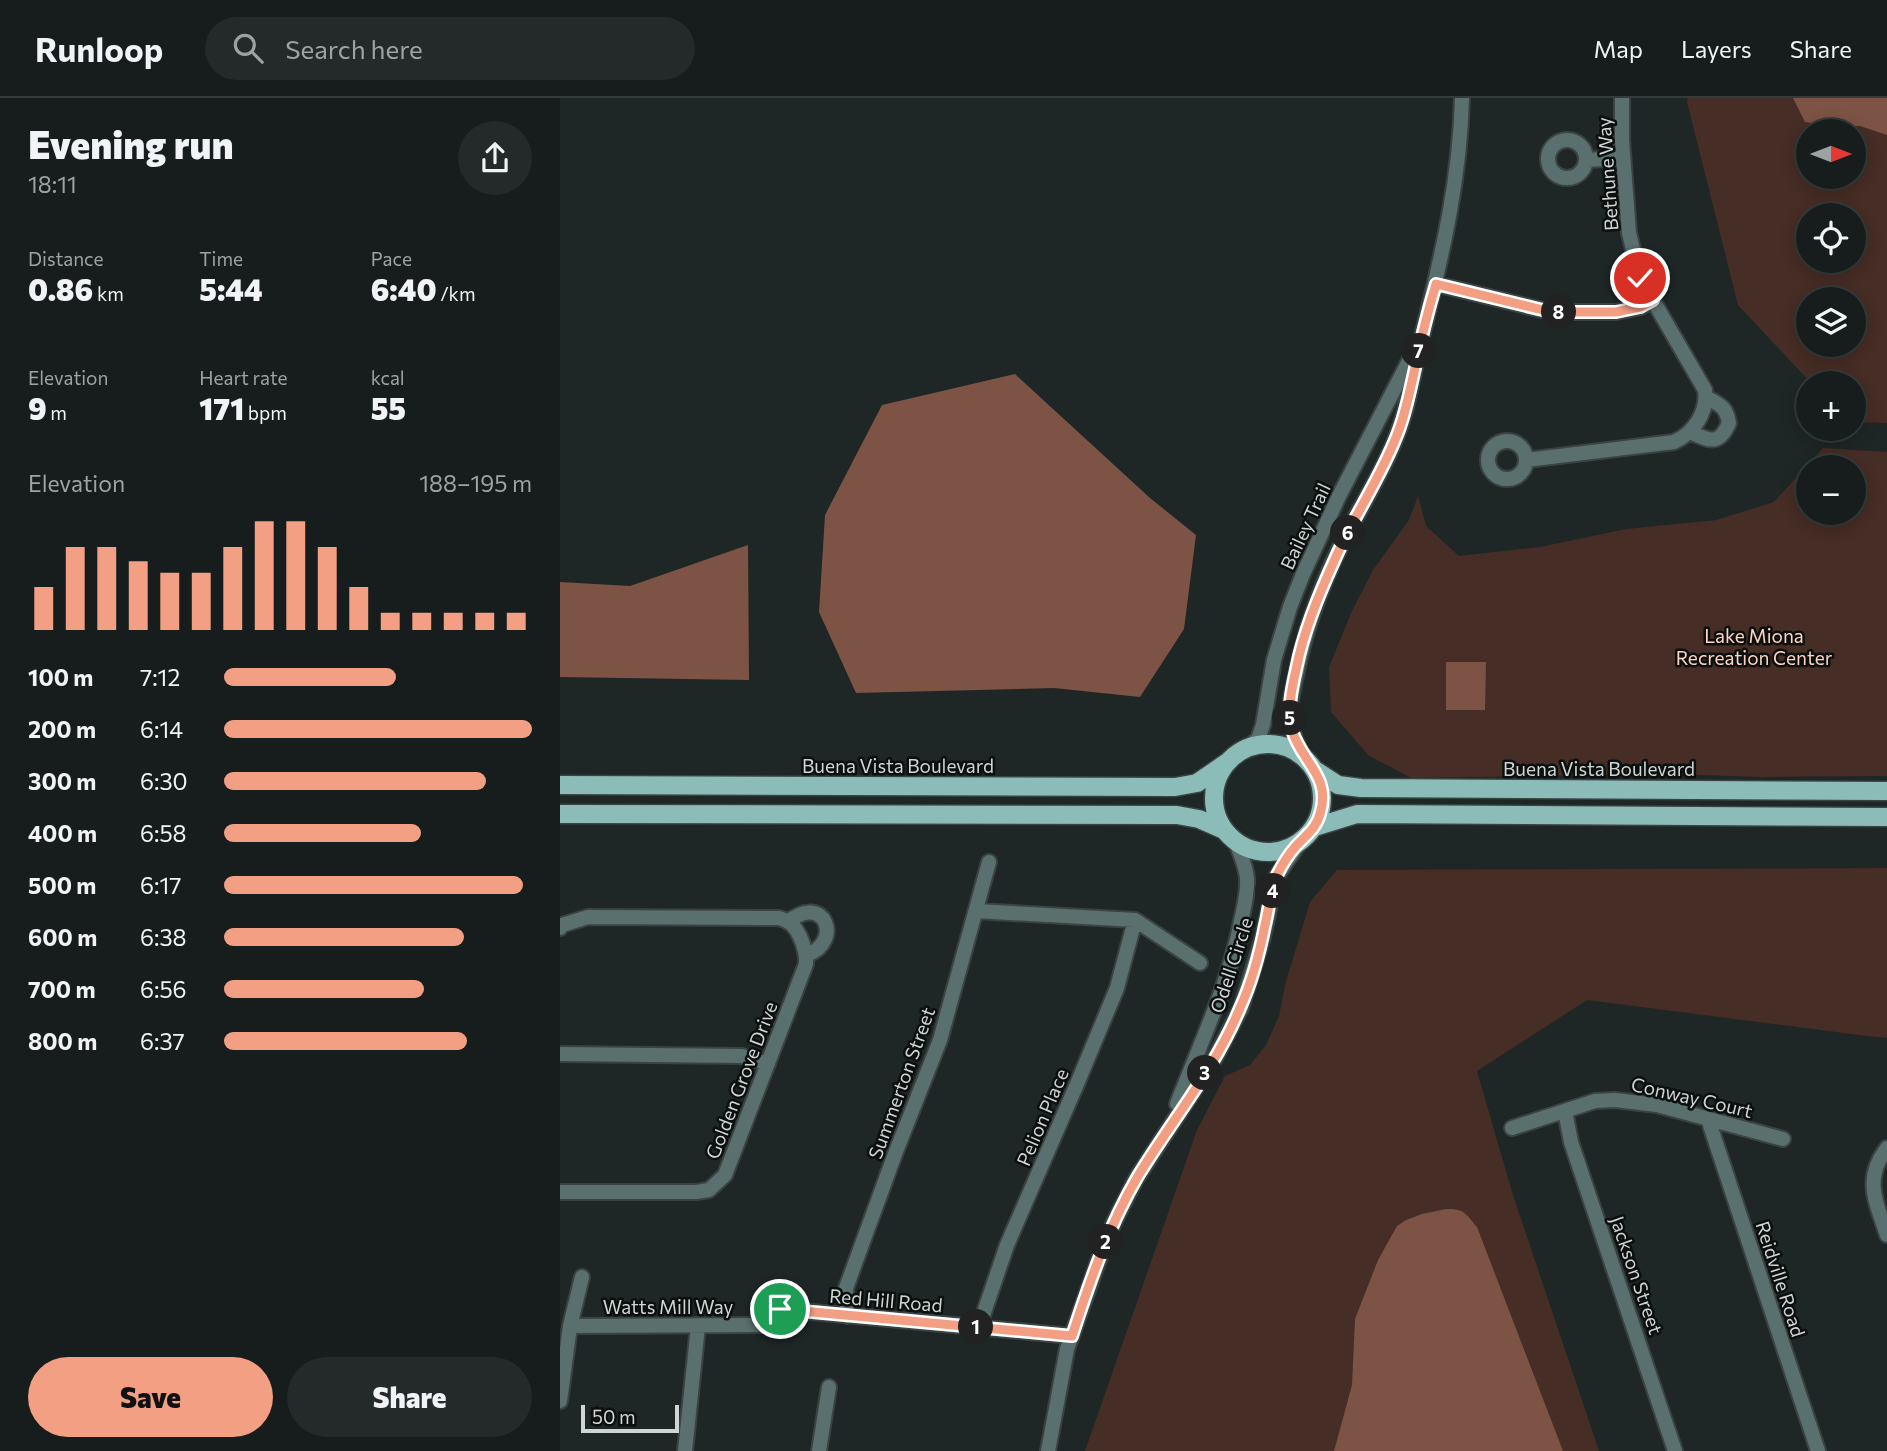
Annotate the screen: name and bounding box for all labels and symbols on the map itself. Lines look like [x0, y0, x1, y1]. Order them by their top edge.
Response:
street label: Bethune Way [1592, 116, 1622, 232]
north arrow [1796, 119, 1866, 189]
pin [1610, 248, 1670, 308]
pin: 8 [1542, 294, 1576, 330]
pin: 7 [1402, 334, 1436, 368]
street label: Bailey Trail [1275, 479, 1335, 573]
pin: 6 [1330, 516, 1366, 550]
park label: Lake Miona Recreation Center [1676, 624, 1833, 669]
pin: 5 [1272, 700, 1308, 736]
street label: Buena Vista Boulevard [802, 754, 994, 777]
street label: Buena Vista Boulevard [1503, 757, 1695, 780]
pin: 4 [1256, 874, 1290, 908]
street label: Odell Circle [1205, 914, 1257, 1016]
street label: Golden Grove Drive [700, 998, 782, 1162]
street label: Summerton Street [863, 1004, 939, 1162]
pin: 3 [1188, 1056, 1222, 1090]
street label: Pelion Place [1011, 1065, 1073, 1169]
street label: Conway Court [1629, 1072, 1755, 1122]
street label: Jackson Street [1606, 1213, 1668, 1337]
street label: Reidville Road [1751, 1218, 1811, 1340]
pin: 2 [1088, 1224, 1124, 1260]
pin [750, 1279, 810, 1339]
street label: Red Hill Road [828, 1284, 944, 1316]
street label: Watts Mill Way [603, 1295, 733, 1318]
pin: 1 [958, 1310, 994, 1344]
scale bar [581, 1402, 679, 1434]

